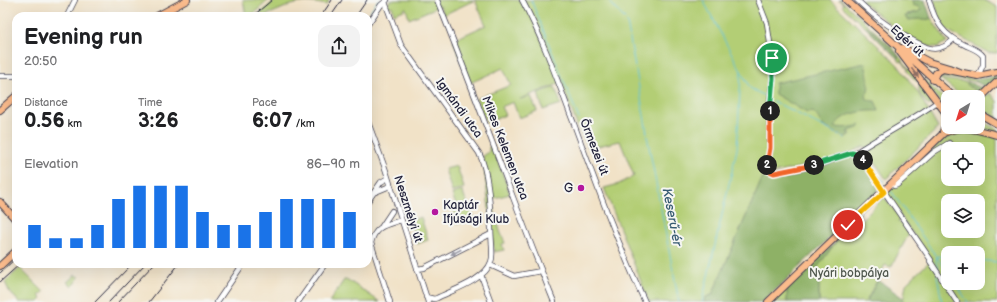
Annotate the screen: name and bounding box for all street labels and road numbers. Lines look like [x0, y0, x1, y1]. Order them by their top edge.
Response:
street label: Egér út [887, 22, 927, 60]
street label: Igmándi utca [432, 75, 486, 141]
street label: Mikes Kelemen utca [478, 94, 532, 202]
street label: Őrmezei út [576, 116, 613, 178]
street label: Neszmélyi út [390, 174, 426, 245]

